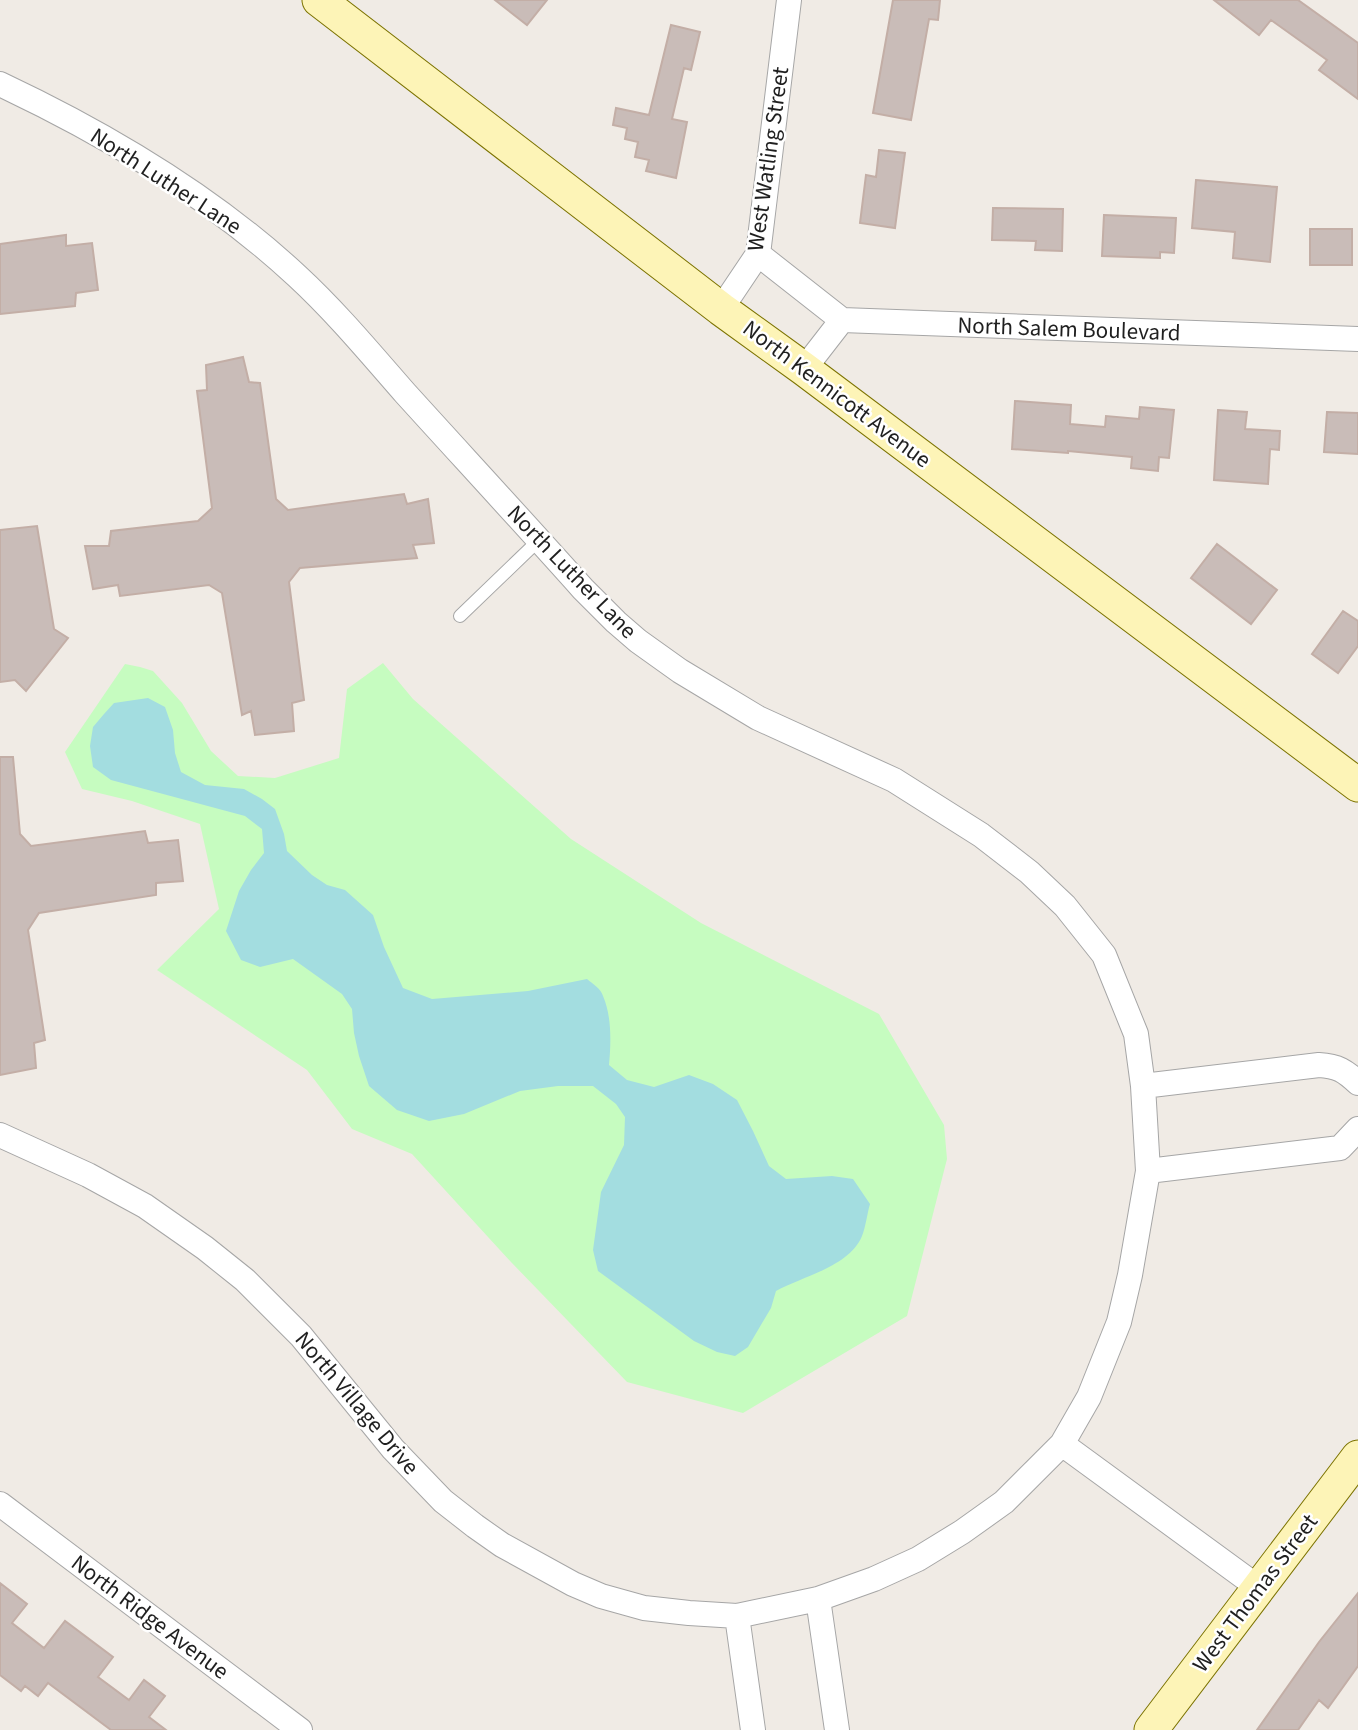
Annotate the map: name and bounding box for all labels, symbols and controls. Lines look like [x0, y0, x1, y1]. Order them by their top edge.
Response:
street label: West Watling Street [739, 65, 797, 253]
street label: North Luther Lane [84, 120, 248, 242]
street label: North Salem Boulevard [957, 309, 1181, 349]
street label: North Kennicott Avenue [736, 312, 938, 476]
street label: North Luther Lane [499, 498, 645, 646]
street label: North Village Drive [287, 1324, 427, 1482]
street label: West Thomas Street [1184, 1507, 1326, 1679]
street label: North Ridge Avenue [64, 1547, 236, 1687]

